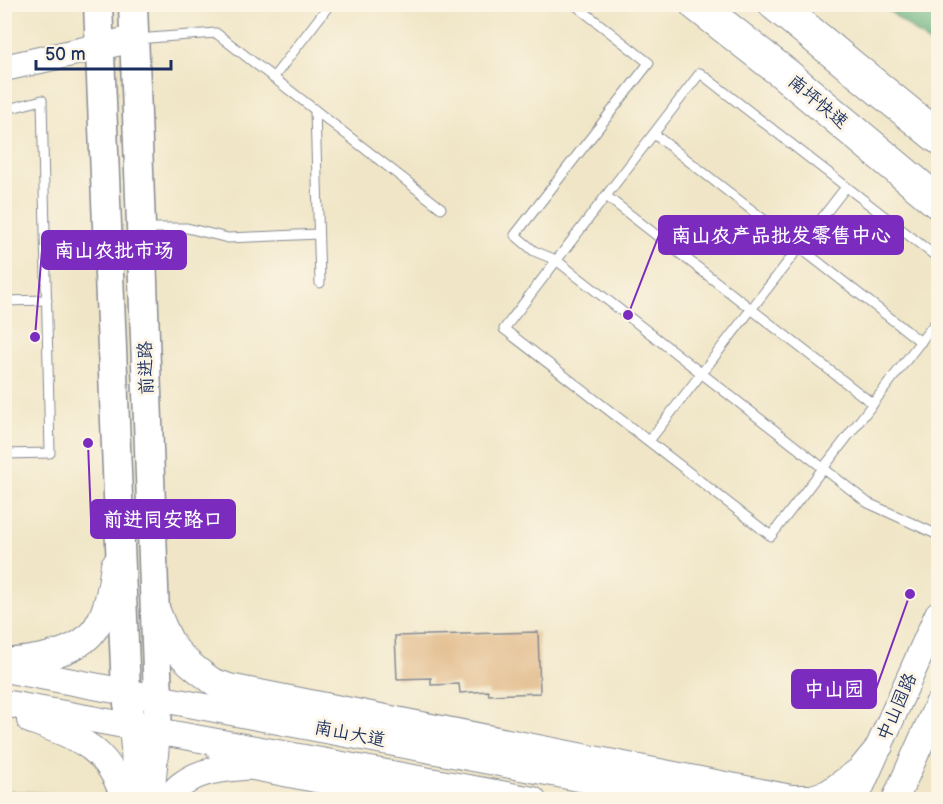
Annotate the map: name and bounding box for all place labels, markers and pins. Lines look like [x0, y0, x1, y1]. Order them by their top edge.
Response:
callout: 南山农产品批发零售中心 [659, 216, 903, 254]
callout: 南山农批市场 [42, 231, 186, 269]
callout: 前进同安路口 [91, 500, 235, 538]
callout: 中山园 [792, 670, 876, 708]

